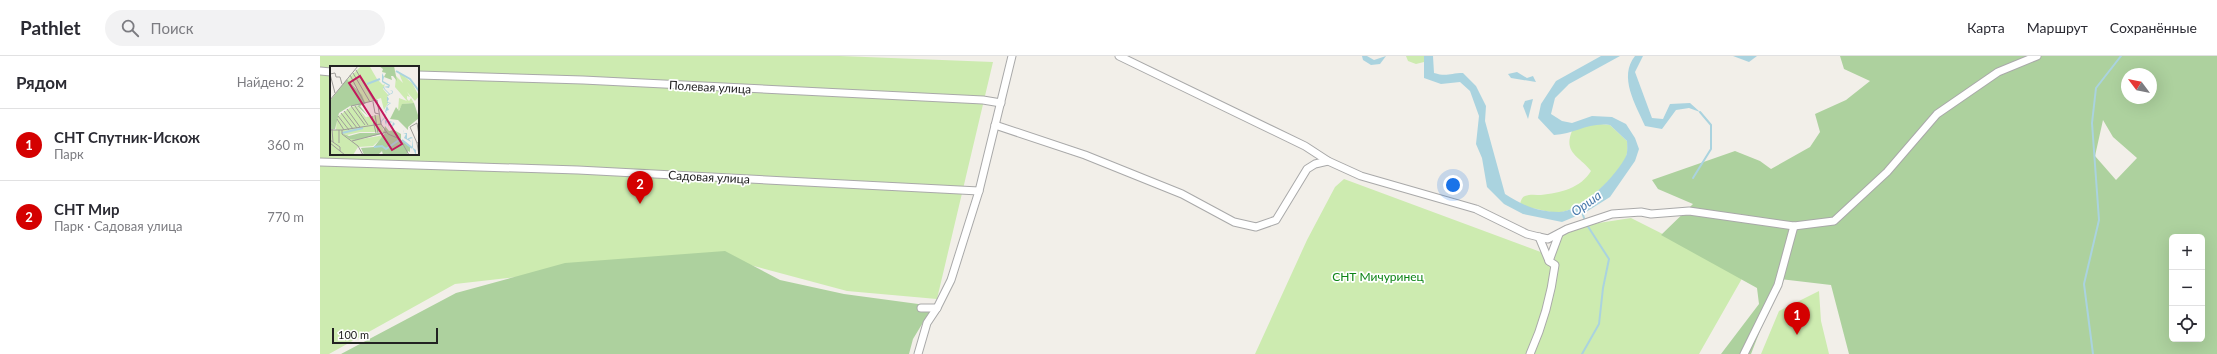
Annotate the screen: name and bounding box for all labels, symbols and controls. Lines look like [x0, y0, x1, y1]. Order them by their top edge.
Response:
search box [105, 10, 385, 46]
text: Pathlet [20, 16, 81, 39]
icon: search [119, 17, 141, 39]
text: Поиск [151, 19, 193, 37]
text: Карта [1967, 19, 2005, 36]
text: Маршрут [2027, 19, 2088, 36]
text: Сохранённые [2110, 19, 2197, 36]
inset map [330, 66, 419, 155]
north arrow [2121, 68, 2157, 104]
text: Рядом [16, 72, 67, 93]
text: Найдено: 2 [237, 74, 304, 90]
street label: Полевая улица [669, 77, 752, 97]
text: СНТ Спутник-Искож [54, 128, 200, 146]
text: 1 [25, 137, 33, 153]
text: 360 m [267, 137, 304, 153]
text: Парк [54, 146, 84, 162]
street label: Садовая улица [668, 167, 750, 187]
pin: 2 [627, 171, 653, 204]
your location [1443, 175, 1463, 195]
water label: Орша [1568, 187, 1605, 219]
text: СНТ Мир [54, 200, 119, 218]
text: 2 [25, 209, 33, 225]
text: 770 m [267, 209, 304, 225]
text: Парк · Садовая улица [54, 218, 182, 234]
map controls [2169, 234, 2205, 342]
button: + [2169, 234, 2205, 270]
park label: СНТ Мичуринец [1332, 269, 1425, 284]
button: − [2169, 270, 2205, 306]
pin: 1 [1784, 302, 1810, 335]
button: locate [2169, 306, 2205, 342]
scale bar [332, 326, 438, 345]
text: 100 m [338, 328, 369, 341]

